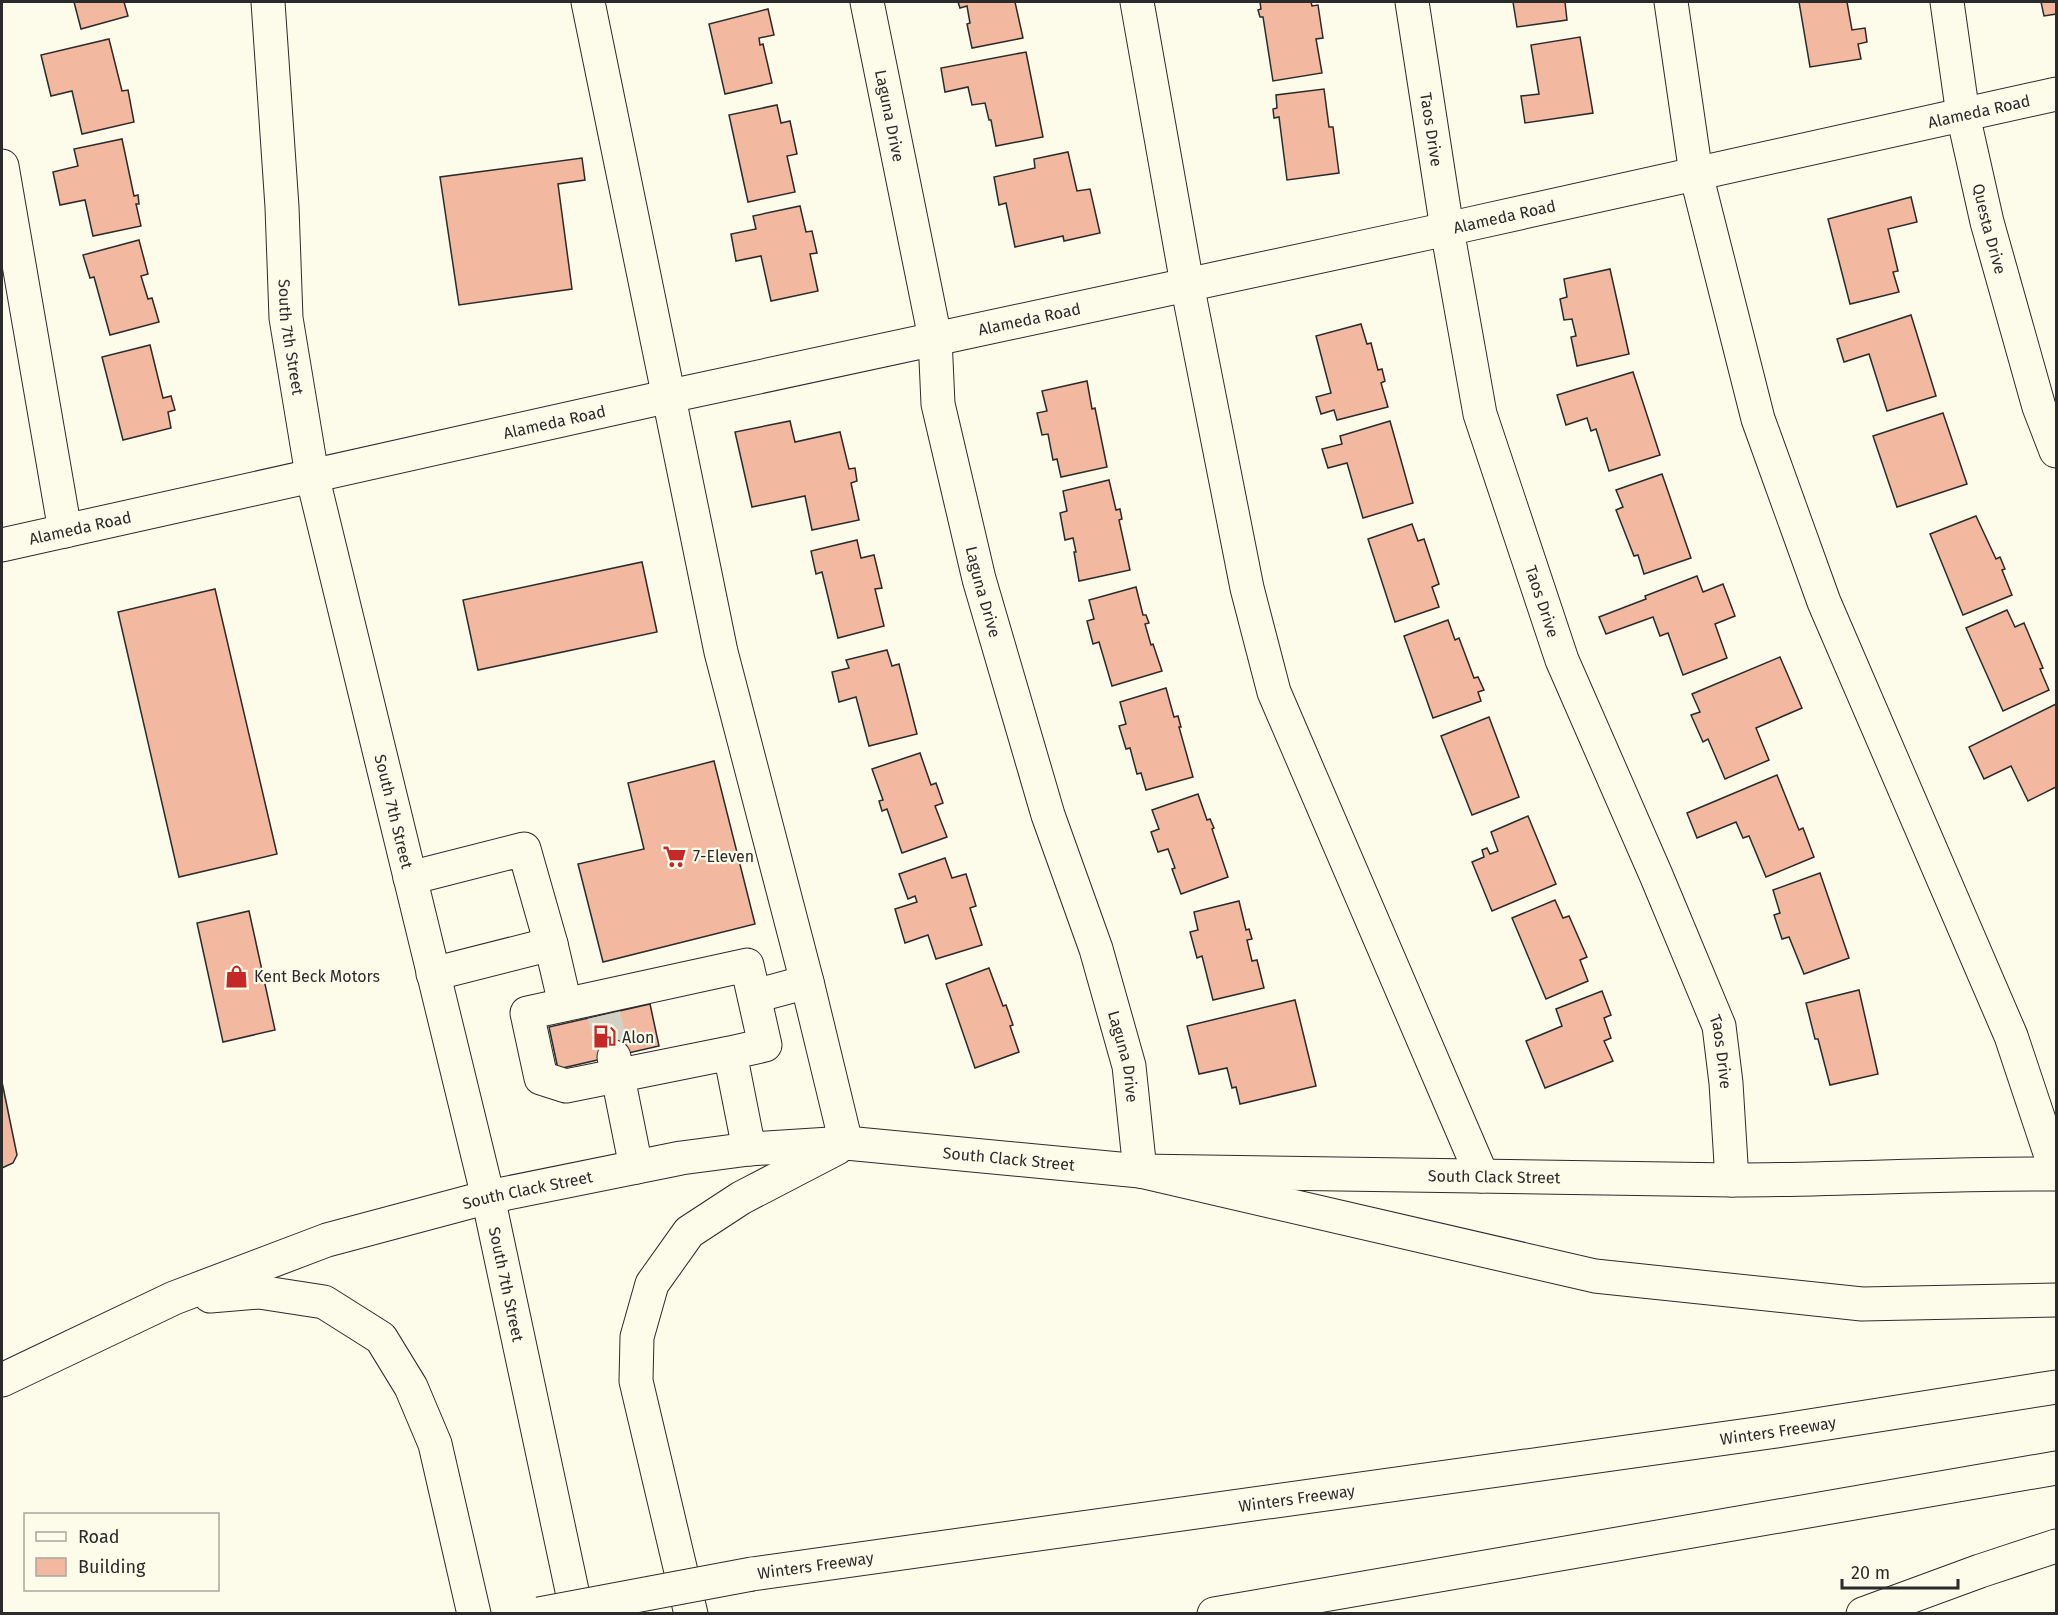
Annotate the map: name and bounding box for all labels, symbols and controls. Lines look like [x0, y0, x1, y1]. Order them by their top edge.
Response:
street label: Laguna Drive [871, 68, 909, 164]
street label: Taos Drive [1417, 91, 1447, 168]
street label: Alameda Road [1926, 91, 2032, 132]
street label: Questa Drive [1969, 182, 2011, 276]
street label: Alameda Road [1451, 196, 1557, 237]
street label: South 7th Street [275, 279, 308, 397]
street label: Alameda Road [976, 298, 1082, 339]
street label: Alameda Road [501, 401, 607, 442]
street label: Alameda Road [27, 507, 133, 548]
street label: Laguna Drive [962, 544, 1005, 640]
street label: Taos Drive [1522, 563, 1563, 640]
street label: South 7th Street [371, 752, 417, 871]
supermarket icon: 7-Eleven [662, 843, 688, 869]
place label: 7-Eleven [693, 847, 754, 866]
shop icon: Kent Beck Motors [223, 963, 249, 989]
place label: Kent Beck Motors [254, 967, 380, 986]
street label: Laguna Drive [1104, 1008, 1142, 1103]
street label: Taos Drive [1706, 1012, 1736, 1089]
fuel station icon: Alon [591, 1024, 617, 1050]
place label: Alon [622, 1028, 655, 1047]
street label: South Clack Street [942, 1143, 1076, 1174]
street label: South Clack Street [1428, 1166, 1561, 1187]
street label: South Clack Street [460, 1167, 594, 1213]
street label: South 7th Street [485, 1225, 528, 1344]
street label: Winters Freeway [1719, 1412, 1838, 1448]
street label: Winters Freeway [1237, 1480, 1356, 1516]
legend [24, 1513, 219, 1591]
text: Road [78, 1526, 120, 1548]
street label: Winters Freeway [756, 1548, 875, 1583]
scale bar [1842, 1552, 1958, 1590]
text: Building [78, 1556, 146, 1578]
text: 20 m [1851, 1562, 1890, 1584]

